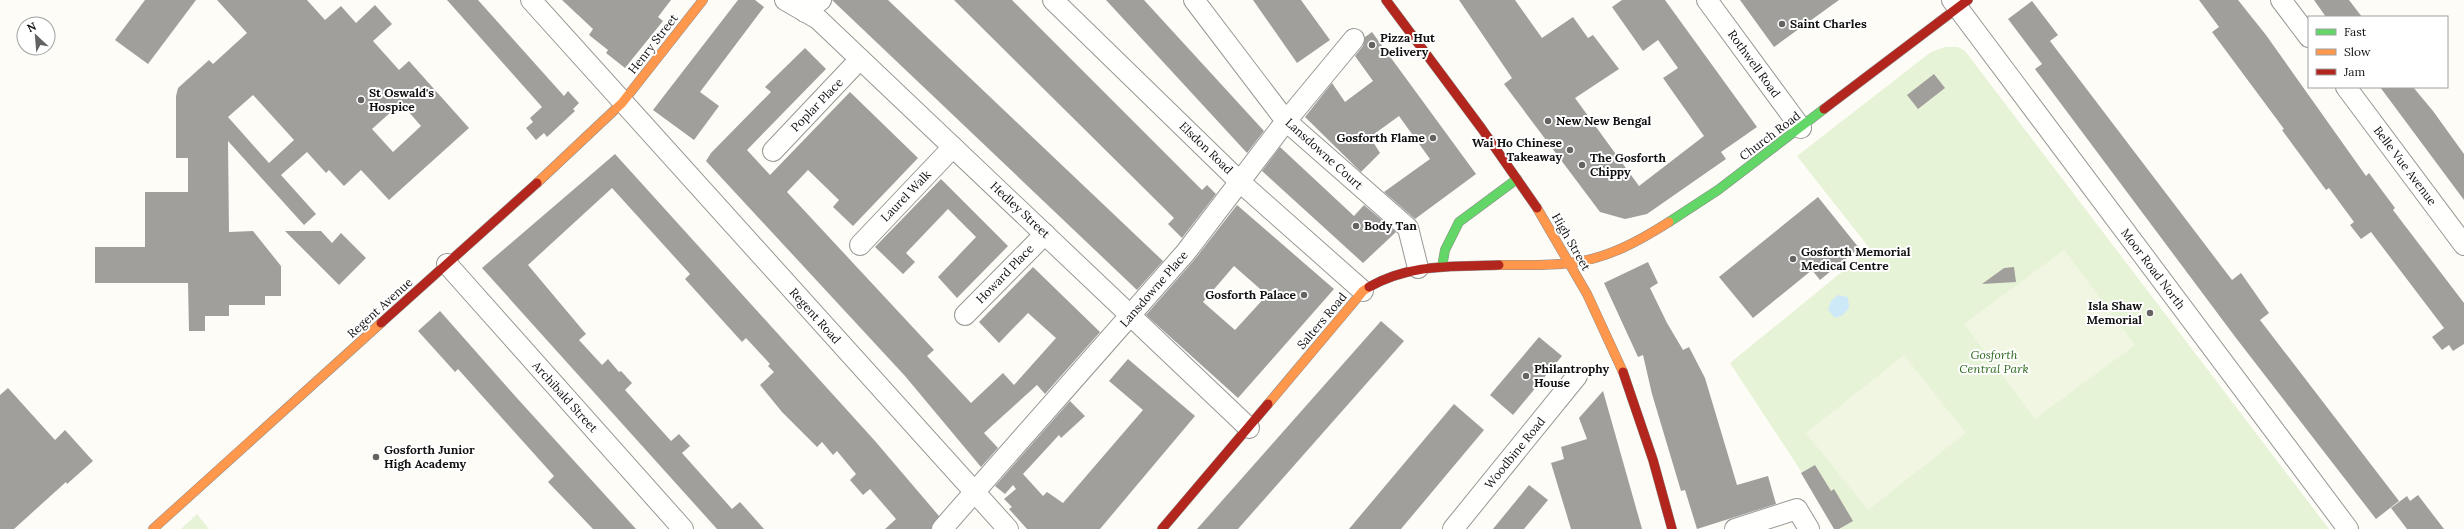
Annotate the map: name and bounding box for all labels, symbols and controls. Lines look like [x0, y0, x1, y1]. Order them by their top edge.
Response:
street label: Henry Street [625, 11, 681, 77]
north arrow [16, 16, 56, 56]
place label: Saint Charles [1790, 16, 1867, 31]
legend [2308, 16, 2448, 88]
text: N [25, 19, 39, 35]
marker: Saint Charles [1777, 19, 1787, 29]
text: Fast [2344, 24, 2367, 39]
street label: Rothwell Road [1725, 27, 1784, 100]
place label: Pizza Hut Delivery [1380, 30, 1436, 59]
marker: Pizza Hut Delivery [1367, 40, 1377, 50]
text: Slow [2344, 44, 2371, 59]
text: Jam [2343, 64, 2365, 79]
street label: Poplar Place [787, 74, 846, 135]
place label: St Oswald's Hospice [369, 85, 434, 114]
marker: St Oswald's Hospice [356, 95, 366, 105]
street label: Church Road [1736, 108, 1803, 163]
place label: New New Bengal [1556, 113, 1652, 128]
street label: Lansdowne Court [1282, 115, 1367, 193]
marker: New New Bengal [1543, 116, 1553, 126]
street label: Elsdon Road [1176, 118, 1236, 177]
street label: Belle Vue Avenue [2371, 123, 2440, 209]
place label: Gosforth Flame [1336, 130, 1426, 145]
marker: Gosforth Flame [1428, 133, 1438, 143]
place label: Wai Ho Chinese Takeaway [1472, 135, 1563, 164]
marker: Wai Ho Chinese Takeaway [1565, 145, 1575, 155]
place label: The Gosforth Chippy [1590, 150, 1666, 179]
marker: The Gosforth Chippy [1577, 160, 1587, 170]
street label: Laurel Walk [877, 166, 934, 225]
street label: Hedley Street [987, 178, 1053, 241]
street label: High Street [1549, 210, 1594, 273]
place label: Body Tan [1364, 218, 1417, 233]
marker: Body Tan [1351, 221, 1361, 231]
street label: Moor Road North [2118, 225, 2189, 312]
street label: Howard Place [973, 241, 1037, 306]
place label: Gosforth Memorial Medical Centre [1801, 244, 1911, 273]
street label: Lansdowne Place [1116, 247, 1191, 330]
marker: Gosforth Memorial Medical Centre [1788, 254, 1798, 264]
street label: Regent Avenue [344, 274, 416, 341]
street label: Regent Road [786, 285, 844, 347]
place label: Gosforth Palace [1205, 287, 1297, 302]
street label: Salters Road [1294, 289, 1350, 352]
marker: Gosforth Palace [1299, 290, 1309, 300]
place label: Isla Shaw Memorial [2087, 298, 2142, 327]
marker: Isla Shaw Memorial [2145, 308, 2155, 318]
park label: Gosforth Central Park [1959, 347, 2029, 376]
street label: Archibald Street [529, 357, 601, 436]
place label: Philantrophy House [1534, 361, 1609, 390]
marker: Philantrophy House [1521, 371, 1531, 381]
street label: Woodbine Road [1481, 414, 1548, 492]
place label: Gosforth Junior High Academy [384, 442, 475, 471]
marker: Gosforth Junior High Academy [371, 452, 381, 462]

